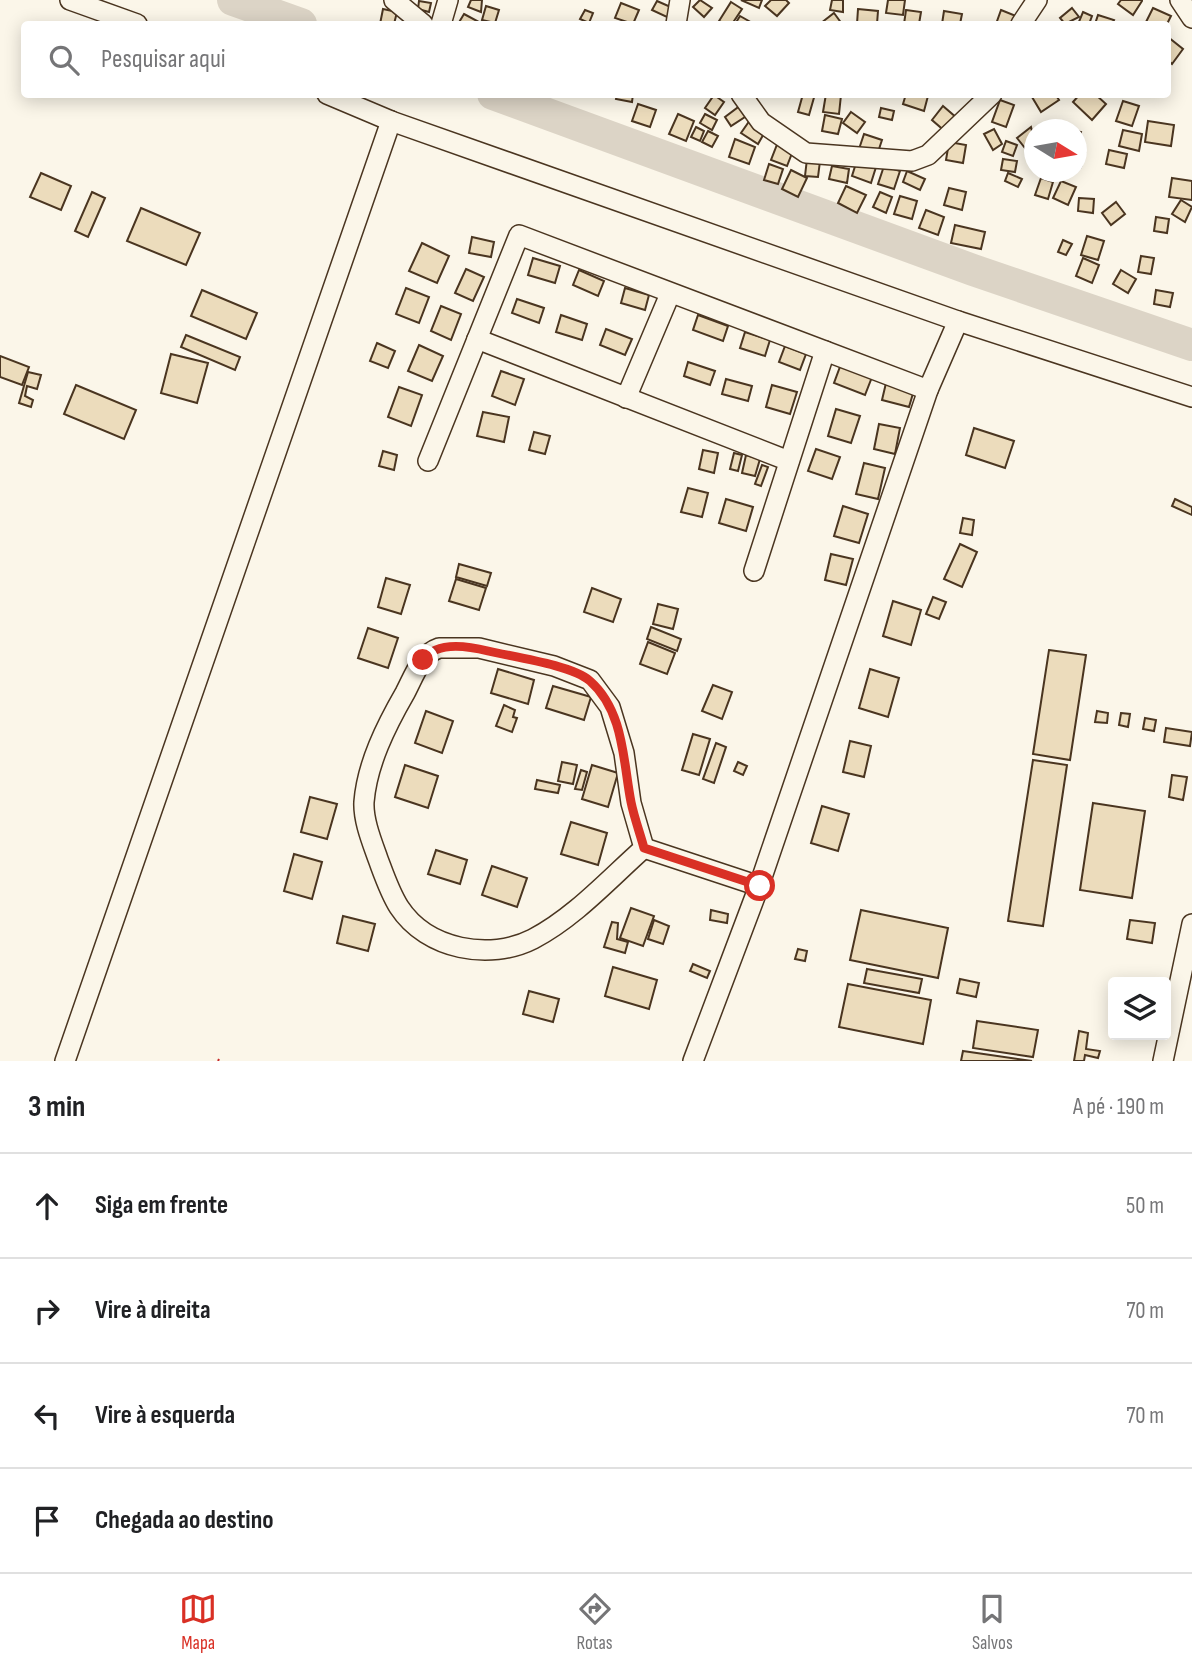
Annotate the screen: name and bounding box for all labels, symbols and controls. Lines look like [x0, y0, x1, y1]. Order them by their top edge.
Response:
search box [21, 21, 1171, 98]
icon: search [45, 41, 83, 79]
text: Pesquisar aqui [101, 44, 226, 75]
north arrow [1024, 119, 1087, 182]
route end [407, 644, 438, 675]
route start [744, 870, 775, 901]
map controls [1108, 977, 1171, 1040]
button: layers [1108, 977, 1171, 1040]
text: 3 min [28, 1089, 85, 1125]
text: A pé · 190 m [1073, 1093, 1164, 1121]
icon: ahead [28, 1187, 66, 1225]
text: Siga em frente [95, 1190, 228, 1221]
text: 50 m [1126, 1192, 1164, 1220]
icon: right [28, 1292, 66, 1330]
text: Vire à direita [95, 1295, 211, 1326]
text: 70 m [1126, 1297, 1164, 1325]
icon: left [28, 1397, 66, 1435]
text: Vire à esquerda [95, 1400, 235, 1431]
text: 70 m [1126, 1402, 1164, 1430]
icon: arrive [28, 1502, 66, 1540]
text: Chegada ao destino [95, 1505, 274, 1536]
tab: Mapa [179, 1590, 217, 1655]
tab: Rotas [576, 1590, 614, 1655]
tab: Salvos [972, 1590, 1013, 1655]

